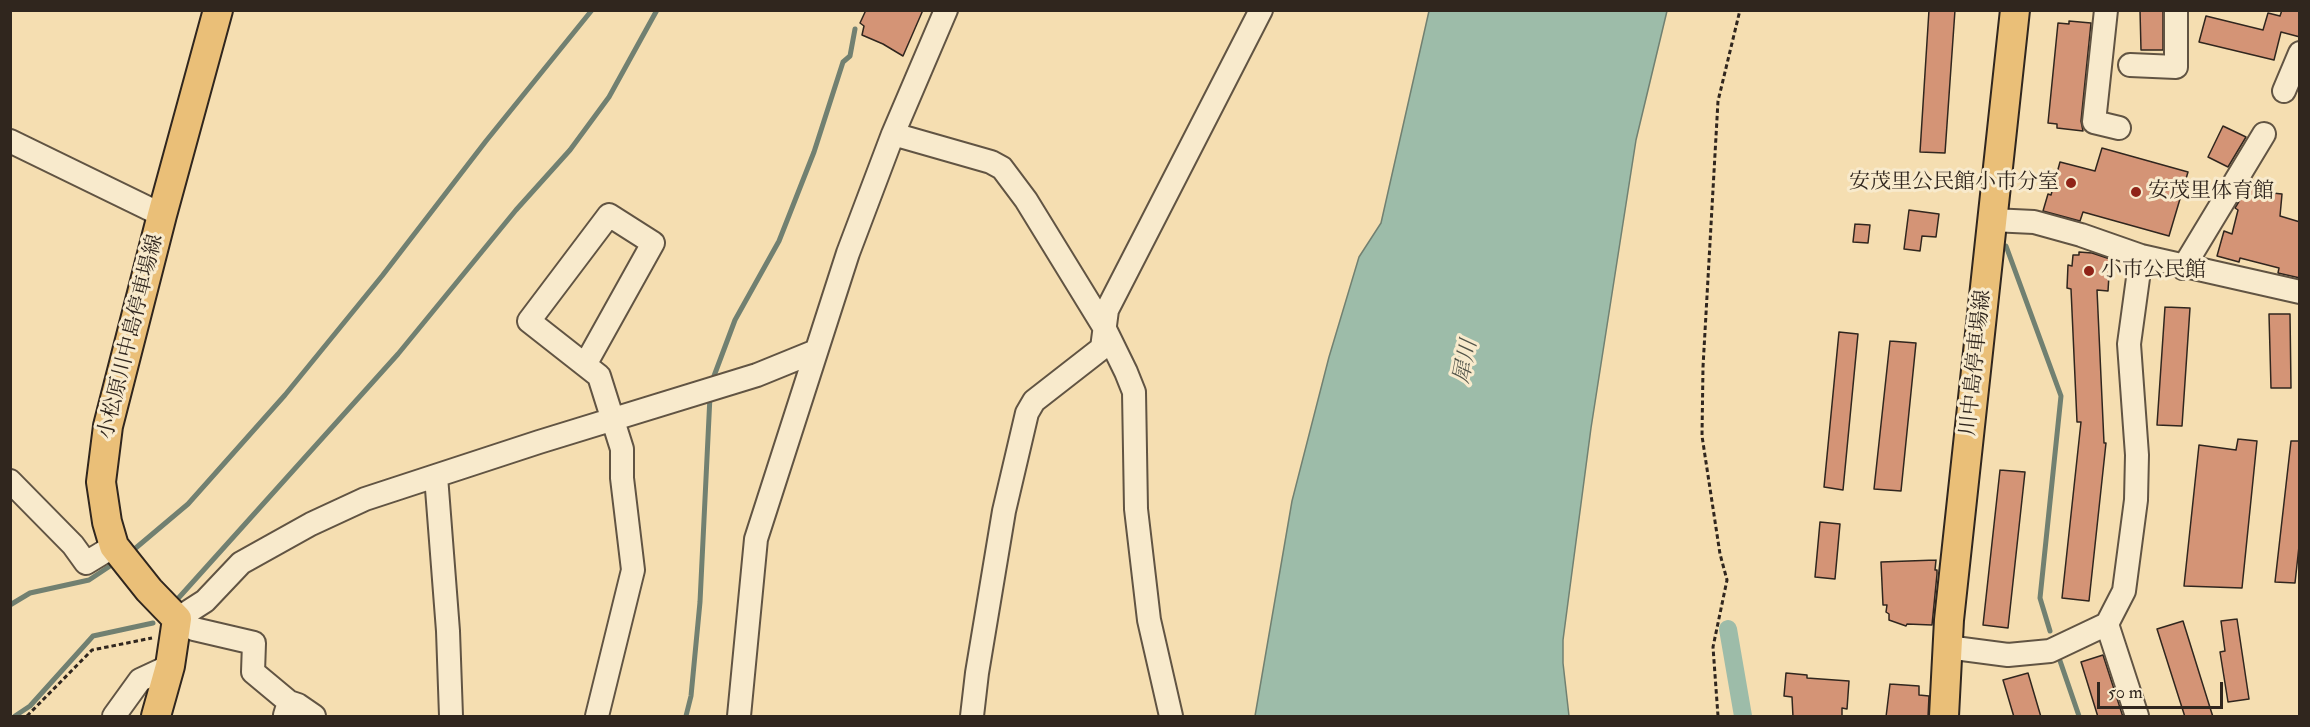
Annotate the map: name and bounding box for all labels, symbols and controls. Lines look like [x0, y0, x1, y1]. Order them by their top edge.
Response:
place label: 安茂里公民館小市分室 [1849, 170, 2059, 196]
marker: 安茂里公民館小市分室 [2064, 176, 2078, 190]
place label: 安茂里体育館 [2148, 179, 2274, 205]
marker: 安茂里体育館 [2129, 185, 2143, 199]
street label: 小松原川中島停車場線 [94, 232, 170, 442]
place label: 小市公民館 [2101, 258, 2206, 284]
marker: 小市公民館 [2082, 264, 2096, 278]
street label: 川中島停車場線 [1957, 289, 1997, 437]
water label: 犀川 [1450, 338, 1484, 386]
scale bar [2100, 670, 2226, 708]
text: 50 m [2108, 681, 2143, 704]

